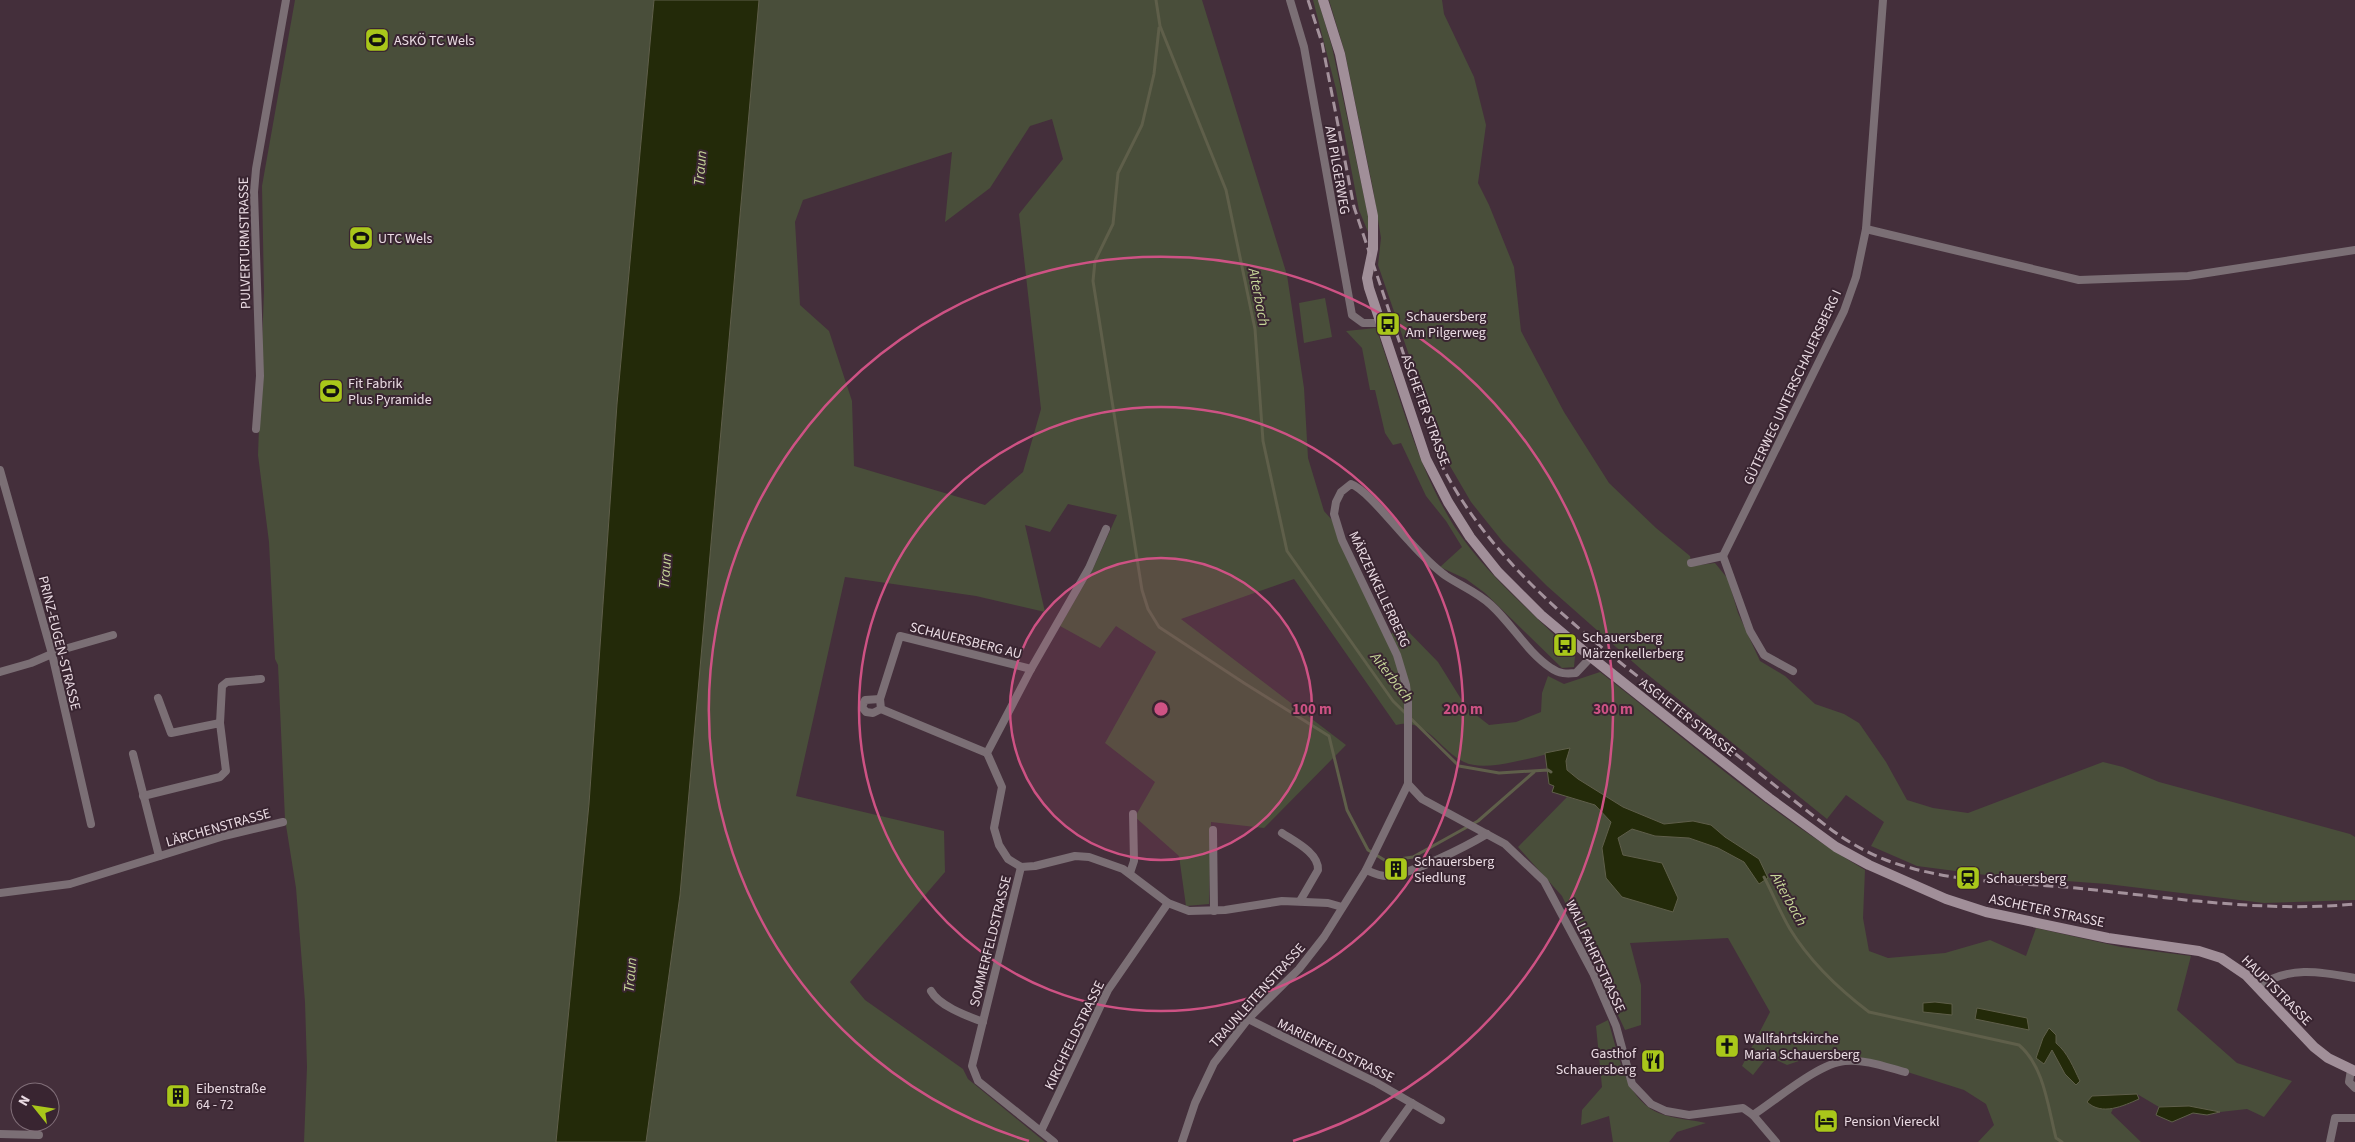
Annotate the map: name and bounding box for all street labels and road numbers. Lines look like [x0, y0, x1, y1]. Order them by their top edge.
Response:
street label: AM PILGERWEG [1319, 124, 1355, 216]
street label: PULVERTURMSTRASSE [234, 177, 256, 309]
street label: GÜTERWEG UNTERSCHAUERSBERG I [1739, 286, 1847, 488]
street label: ASCHETER STRASSE [1396, 352, 1455, 469]
street label: MÄRZENKELLERBERG [1343, 528, 1415, 651]
street label: PRINZ-EUGEN-STRASSE [33, 574, 85, 713]
street label: SCHAUERSBERG AU [908, 617, 1024, 665]
street label: ASCHETER STRASSE [1635, 674, 1740, 762]
street label: LÄRCHENSTRASSE [163, 803, 273, 853]
street label: SOMMERFELDSTRASSE [965, 874, 1017, 1009]
street label: ASCHETER STRASSE [1987, 889, 2106, 933]
street label: WALLFAHRTSTRASSE [1560, 897, 1630, 1016]
street label: TRAUNLEITENSTRASSE [1205, 939, 1310, 1053]
street label: HAUPTSTRASSE [2237, 951, 2316, 1030]
street label: KIRCHFELDSTRASSE [1040, 978, 1110, 1093]
street label: MARIENFELDSTRASSE [1274, 1014, 1397, 1088]

